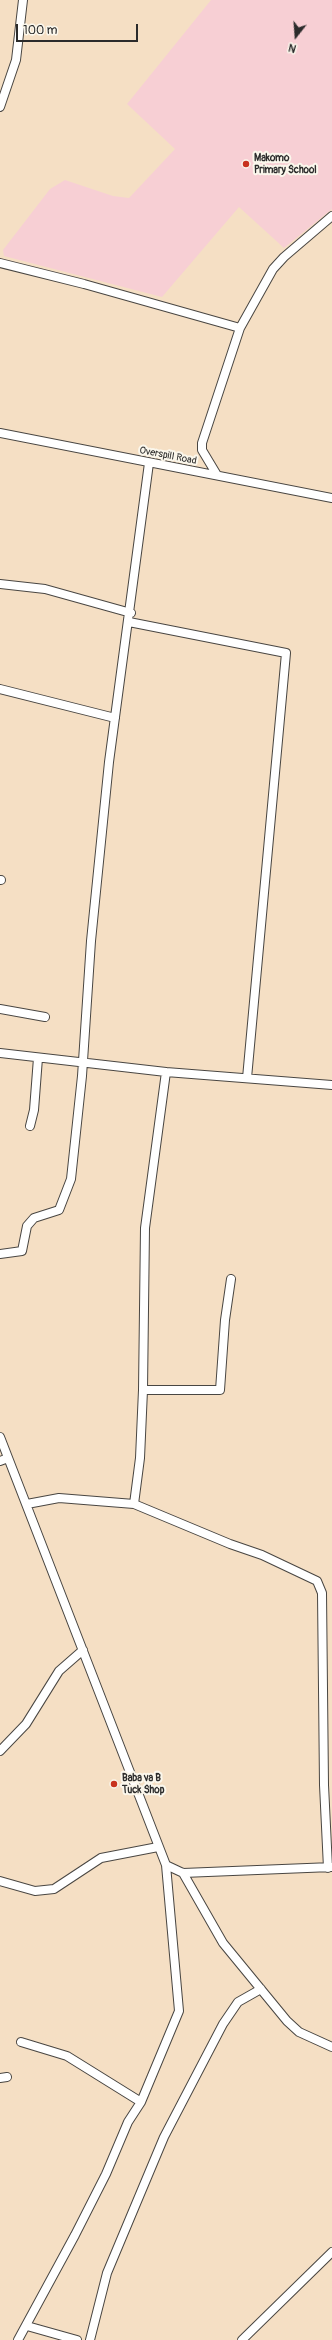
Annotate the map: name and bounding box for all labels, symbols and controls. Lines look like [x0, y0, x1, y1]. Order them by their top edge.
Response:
scale bar [18, 16, 140, 42]
north arrow [276, 16, 316, 56]
text: 100 m [23, 23, 57, 38]
text: N [287, 41, 298, 55]
place label: Makomo Primary School [254, 152, 317, 176]
marker: Makomo Primary School [241, 159, 251, 169]
street label: Overspill Road [138, 445, 198, 467]
place label: Baba va B Tuck Shop [122, 1772, 164, 1796]
marker: Baba va B Tuck Shop [109, 1779, 119, 1789]

